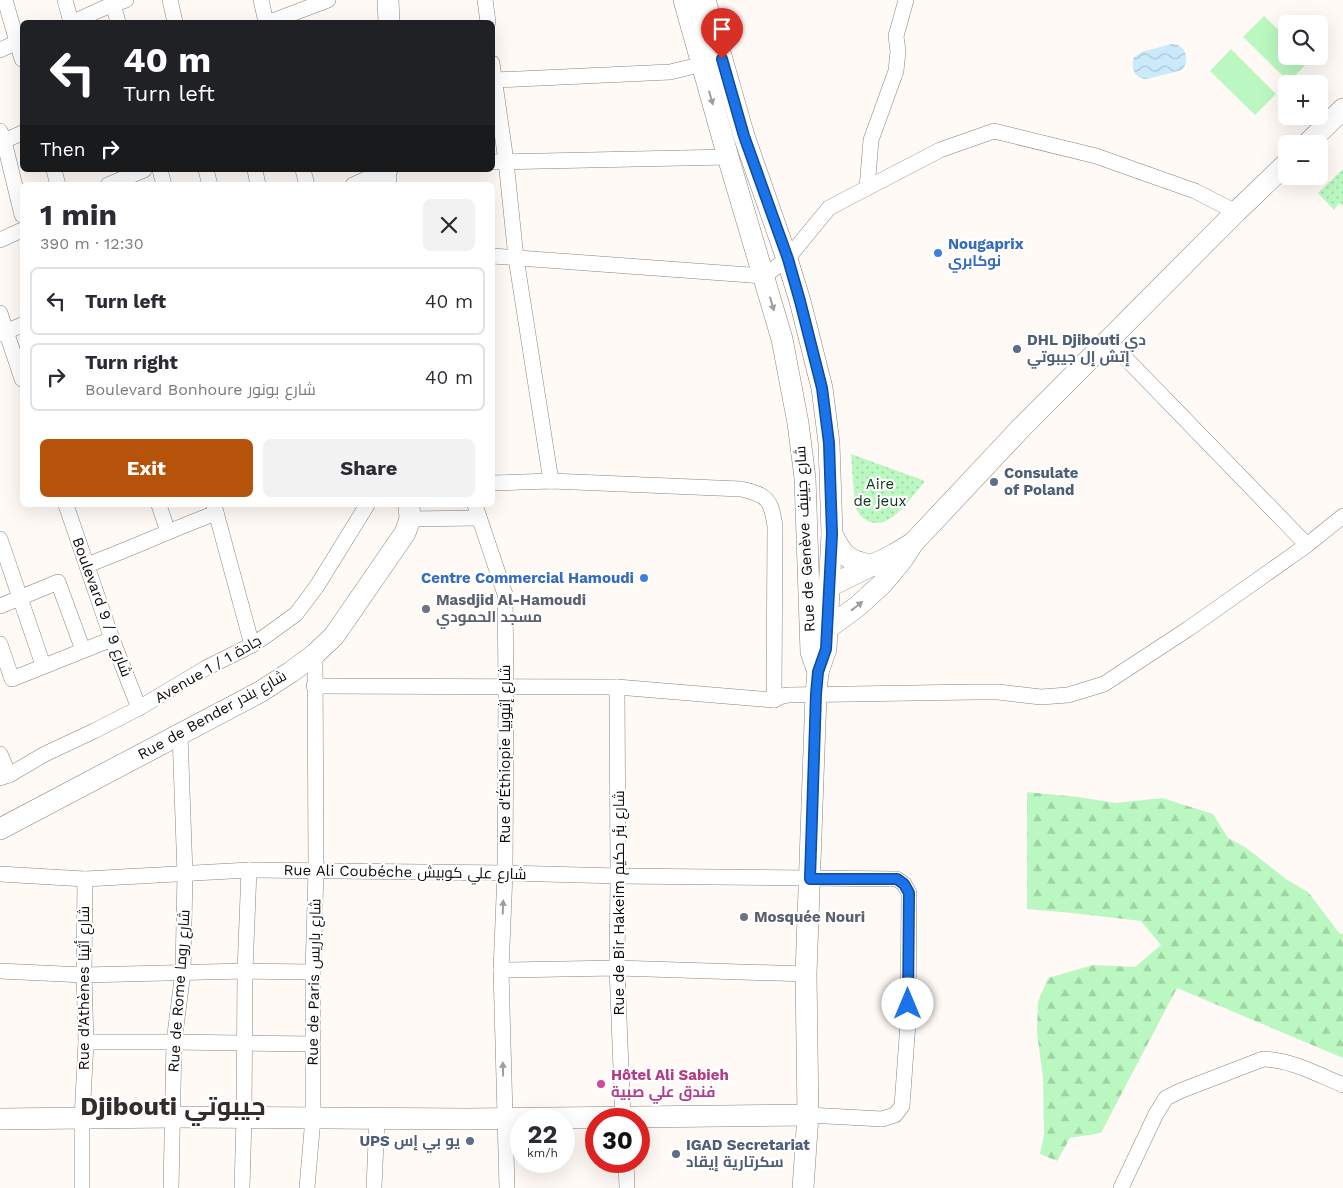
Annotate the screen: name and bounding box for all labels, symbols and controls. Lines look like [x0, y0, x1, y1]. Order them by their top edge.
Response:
pin [701, 8, 743, 59]
icon: arrive [708, 15, 736, 43]
map controls [1278, 15, 1328, 185]
button: search [1278, 15, 1328, 65]
text: 40 m [123, 39, 211, 81]
icon: left [40, 40, 105, 105]
button: + [1278, 75, 1328, 125]
text: Turn left [123, 81, 215, 106]
one-way arrow [707, 90, 715, 105]
icon: right [96, 135, 124, 163]
button: − [1278, 135, 1328, 185]
text: Then [40, 138, 86, 161]
text: 1 min [40, 197, 117, 232]
button: close [423, 199, 475, 251]
text: 390 m · 12:30 [40, 234, 144, 253]
place label: Nougaprix نوكابري [948, 235, 1024, 273]
marker: Nougaprix نوكابري [932, 247, 944, 259]
icon: left [42, 287, 70, 315]
text: Turn left [85, 290, 166, 313]
text: 40 m [425, 290, 473, 313]
one-way arrow [768, 296, 776, 311]
place label: DHL Djibouti دي إتش إل جيبوتي [1027, 331, 1146, 369]
marker: DHL Djibouti دي إتش إل جيبوتي [1011, 343, 1023, 355]
text: Turn right [85, 351, 178, 374]
icon: right [42, 363, 70, 391]
text: 40 m [425, 366, 473, 389]
text: Boulevard Bonhoure شارع بونور [85, 380, 316, 399]
button: Exit [40, 439, 253, 497]
button: Share [263, 439, 475, 497]
street label: Rue de Genève شارع جينيف [791, 445, 821, 633]
place label: Consulate of Poland [1004, 464, 1079, 499]
park label: Aire de jeux [853, 475, 907, 510]
marker: Consulate of Poland [988, 476, 1000, 488]
street label: Boulevard 9 / شارع 9 [67, 535, 136, 680]
place label: Centre Commercial Hamoudi [421, 569, 634, 587]
marker: Centre Commercial Hamoudi [638, 572, 650, 584]
place label: Masdjid Al-Hamoudi مسجد الحمودي [436, 591, 586, 629]
one-way arrow [851, 601, 864, 611]
marker: Masdjid Al-Hamoudi مسجد الحمودي [420, 603, 432, 615]
street label: Avenue 1 / جادة 1 [151, 631, 265, 707]
street label: Rue d'Éthiopie شارع إثيوبيا [496, 665, 516, 843]
street label: Rue de Bender شارع بندر [134, 667, 290, 765]
street label: Rue de Bir Hakeim شارع بئر حكيم [610, 790, 630, 1016]
street label: Rue Ali Coubéche شارع علي كوبيش [283, 861, 527, 886]
street label: Rue de Paris شارع باريس [304, 898, 326, 1066]
one-way arrow [500, 899, 508, 915]
street label: Rue d'Athènes شارع أثينا [74, 906, 95, 1070]
place label: Mosquée Nouri [754, 908, 865, 926]
street label: Rue de Rome شارع روما [164, 909, 196, 1073]
marker: Mosquée Nouri [738, 911, 750, 923]
position arrow [881, 977, 933, 1029]
one-way arrow [499, 1061, 507, 1077]
place label: Hôtel Ali Sabieh فندق علي صبية [611, 1066, 729, 1104]
marker: Hôtel Ali Sabieh فندق علي صبية [595, 1078, 607, 1090]
district label: Djibouti جيبوتي [80, 1092, 266, 1126]
speed limit sign: 30 [585, 1108, 650, 1173]
text: 22 [528, 1120, 557, 1149]
place label: UPS يو بي إس [359, 1132, 461, 1153]
marker: UPS يو بي إس [464, 1135, 476, 1147]
place label: IGAD Secretariat سكرتارية إيقاد [686, 1136, 810, 1172]
text: km/h [527, 1146, 558, 1160]
marker: IGAD Secretariat سكرتارية إيقاد [670, 1148, 682, 1160]

